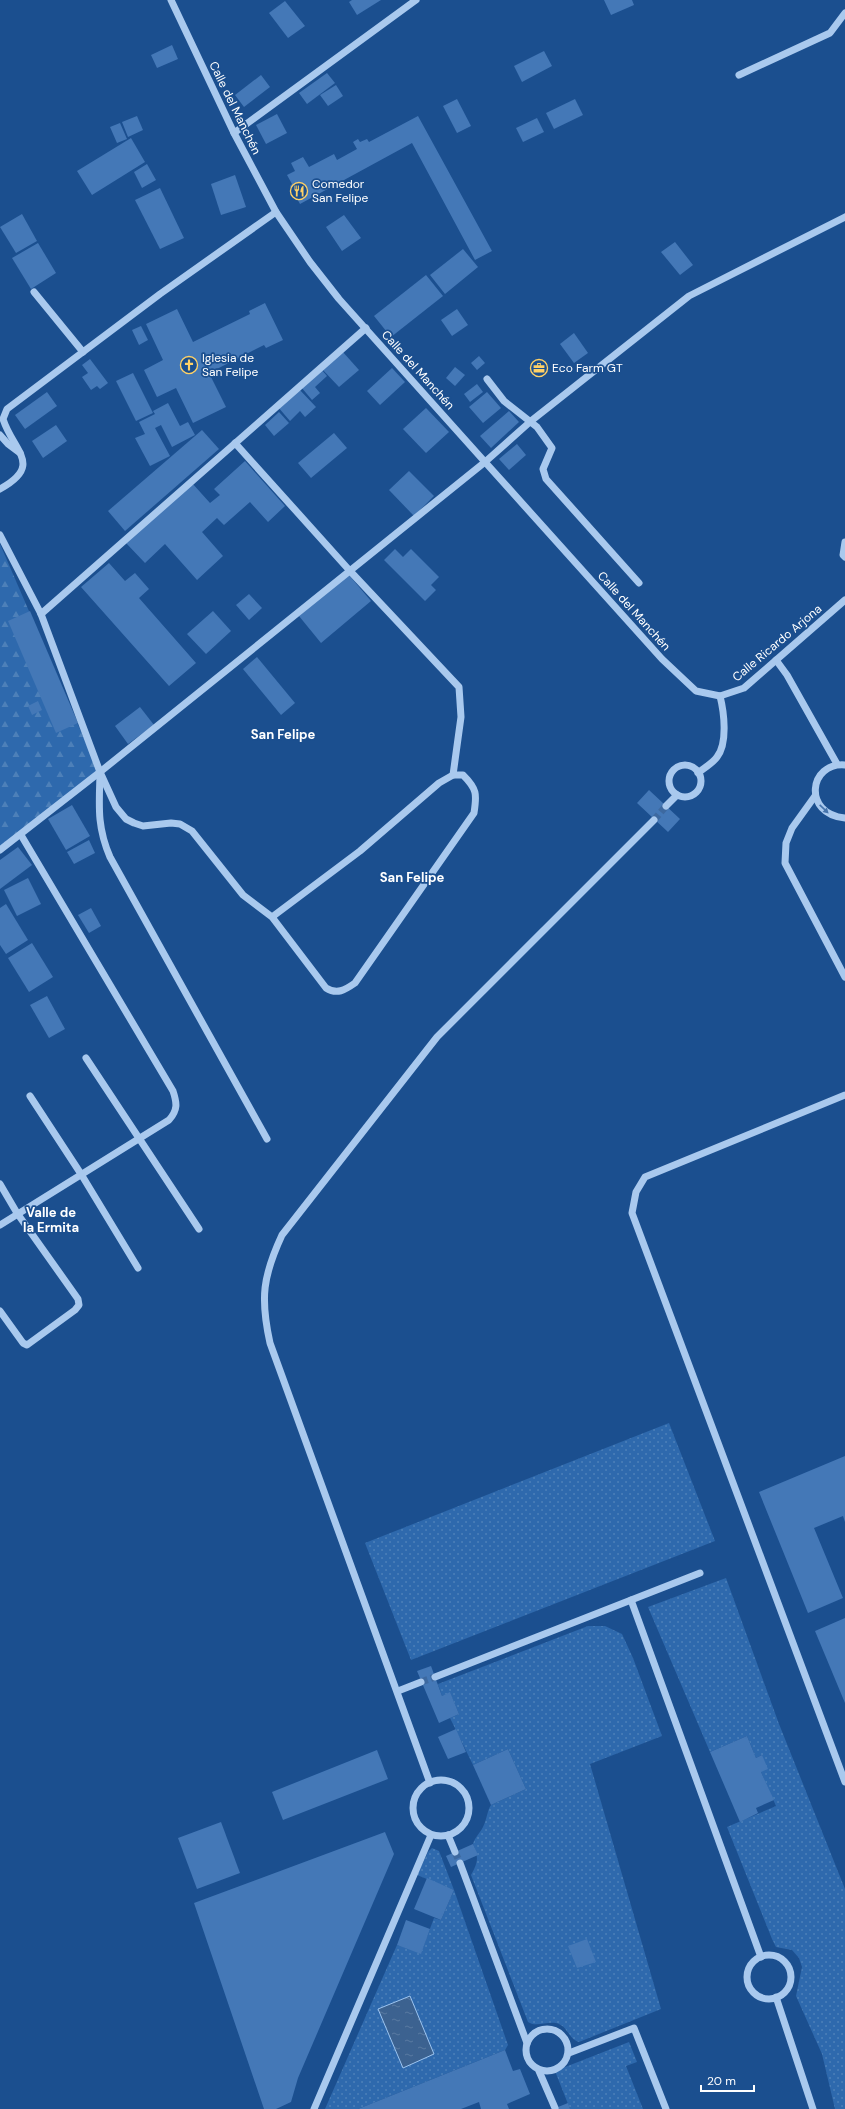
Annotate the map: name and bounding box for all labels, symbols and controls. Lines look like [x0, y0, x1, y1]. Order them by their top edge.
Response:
street label: Calle del Manchén [206, 59, 265, 157]
place label: Comedor San Felipe [312, 176, 369, 206]
restaurant icon: Comedor San Felipe [289, 181, 309, 201]
street label: Calle del Manchén [378, 327, 458, 413]
place label: Iglesia de San Felipe [202, 350, 259, 380]
church icon: Iglesia de San Felipe [179, 355, 199, 375]
office icon: Eco Farm GT [529, 358, 549, 378]
place label: Eco Farm GT [552, 360, 623, 376]
street label: Calle del Manchén [594, 568, 674, 654]
street label: Calle Ricardo Arjona [729, 601, 825, 685]
district label: San Felipe [251, 726, 315, 743]
one-way arrow [819, 805, 829, 814]
district label: San Felipe [380, 869, 444, 886]
district label: Valle de la Ermita [23, 1204, 79, 1236]
scale bar [701, 2067, 754, 2093]
text: 20 m [707, 2073, 736, 2089]

